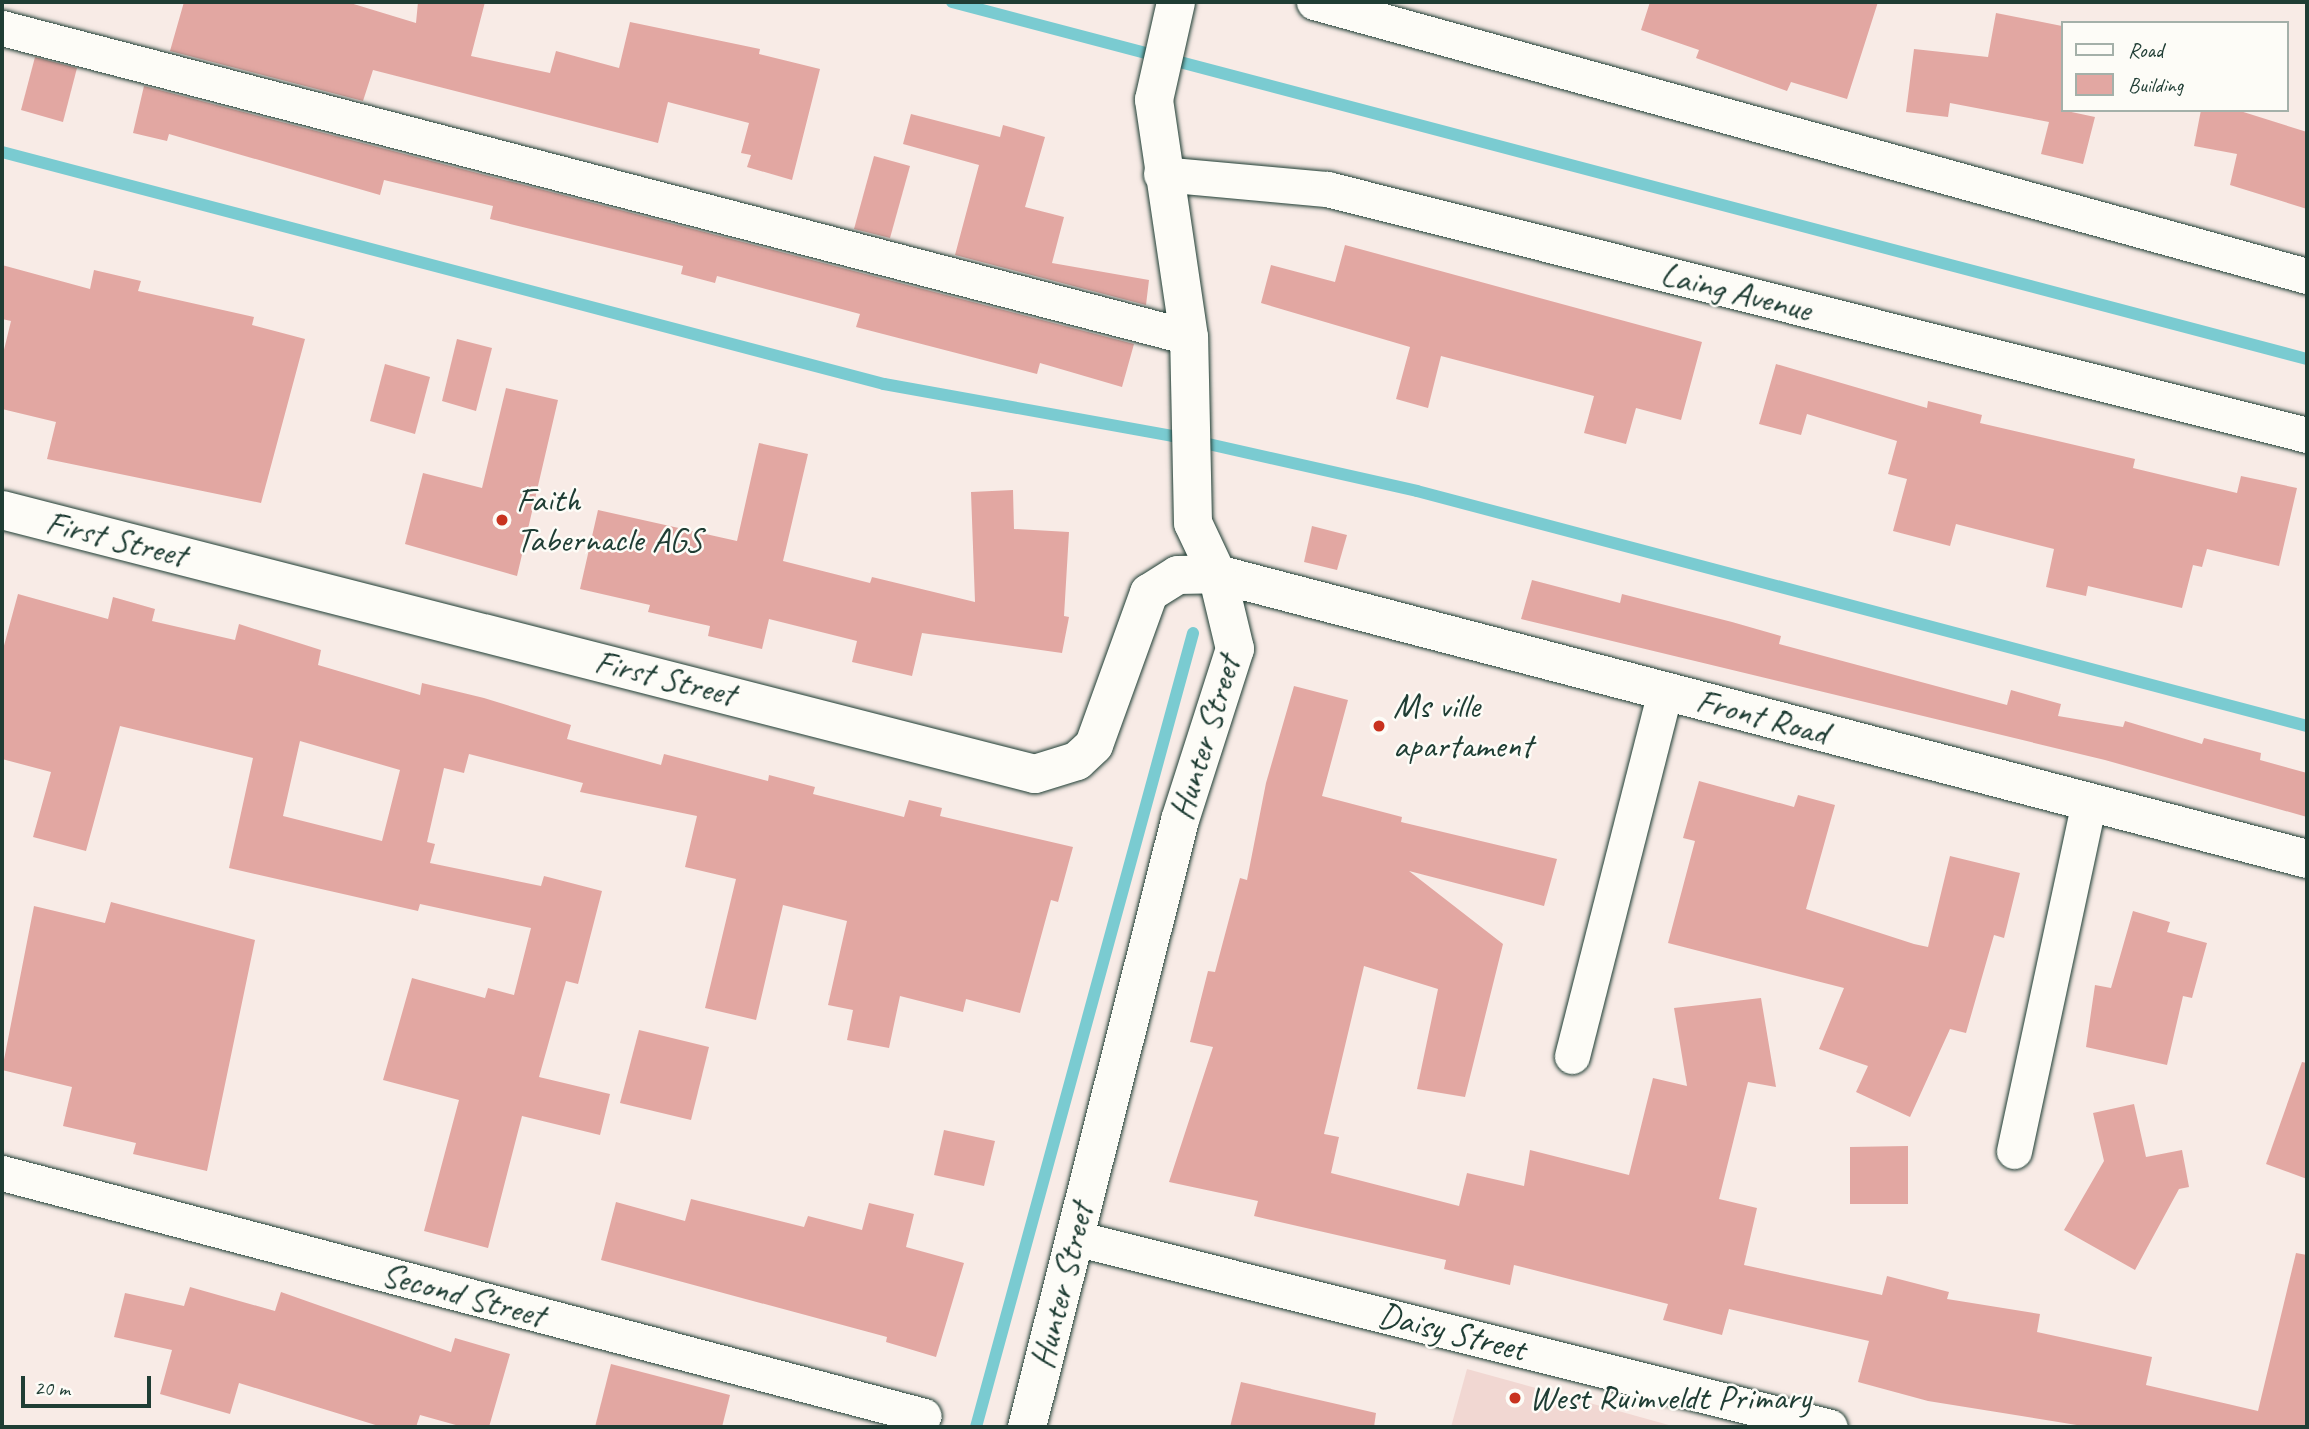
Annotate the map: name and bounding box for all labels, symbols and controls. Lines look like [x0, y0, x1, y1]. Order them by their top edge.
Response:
legend [2060, 21, 2288, 112]
text: Road [2128, 37, 2163, 63]
text: Building [2128, 72, 2183, 98]
street label: Laing Avenue [1656, 253, 1816, 331]
place label: Faith Tabernacle AGS [516, 479, 702, 561]
street label: First Street [41, 501, 191, 577]
marker: Faith Tabernacle AGS [494, 512, 510, 528]
street label: First Street [590, 640, 740, 716]
street label: Hunter Street [1160, 651, 1250, 825]
street label: Front Road [1691, 679, 1833, 755]
place label: Ms ville apartament [1393, 685, 1532, 767]
marker: Ms ville apartament [1371, 718, 1387, 734]
street label: Hunter Street [1021, 1199, 1103, 1373]
street label: Second Street [377, 1253, 549, 1337]
street label: Daisy Street [1374, 1293, 1530, 1371]
scale bar [24, 1362, 154, 1406]
text: 20 m [34, 1375, 70, 1401]
place label: West Ruimveldt Primary [1529, 1377, 1813, 1419]
marker: West Ruimveldt Primary [1507, 1390, 1523, 1406]

